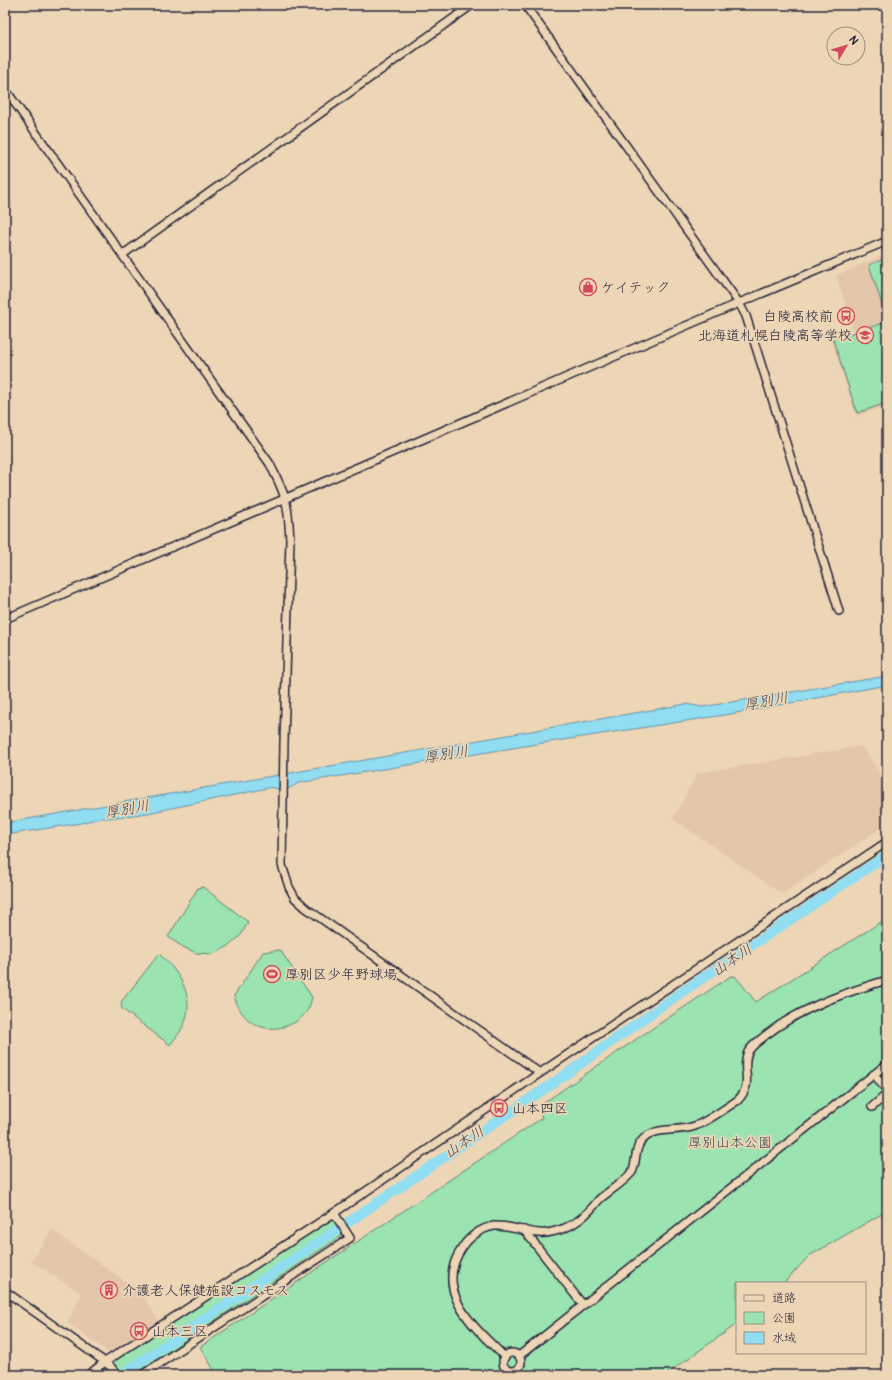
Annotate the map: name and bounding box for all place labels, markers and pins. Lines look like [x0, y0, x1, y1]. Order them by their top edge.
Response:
shop icon: ケイテック [578, 277, 598, 297]
place label: ケイテック [601, 279, 670, 296]
bus stop icon: 白陵高校前 [836, 306, 856, 326]
place label: 白陵高校前 [763, 308, 833, 325]
school or university icon: 北海道札幌白陵高等学校 [855, 325, 875, 345]
place label: 北海道札幌白陵高等学校 [698, 327, 852, 344]
sports icon: 厚別区少年野球場 [262, 964, 282, 984]
place label: 厚別区少年野球場 [285, 966, 397, 983]
bus stop icon: 山本四区 [489, 1098, 509, 1118]
place label: 山本四区 [512, 1100, 568, 1117]
building icon: 介護老人保健施設コスモス [99, 1280, 119, 1300]
place label: 介護老人保健施設コスモス [122, 1282, 289, 1299]
bus stop icon: 山本三区 [129, 1321, 149, 1341]
place label: 山本三区 [152, 1323, 208, 1340]

